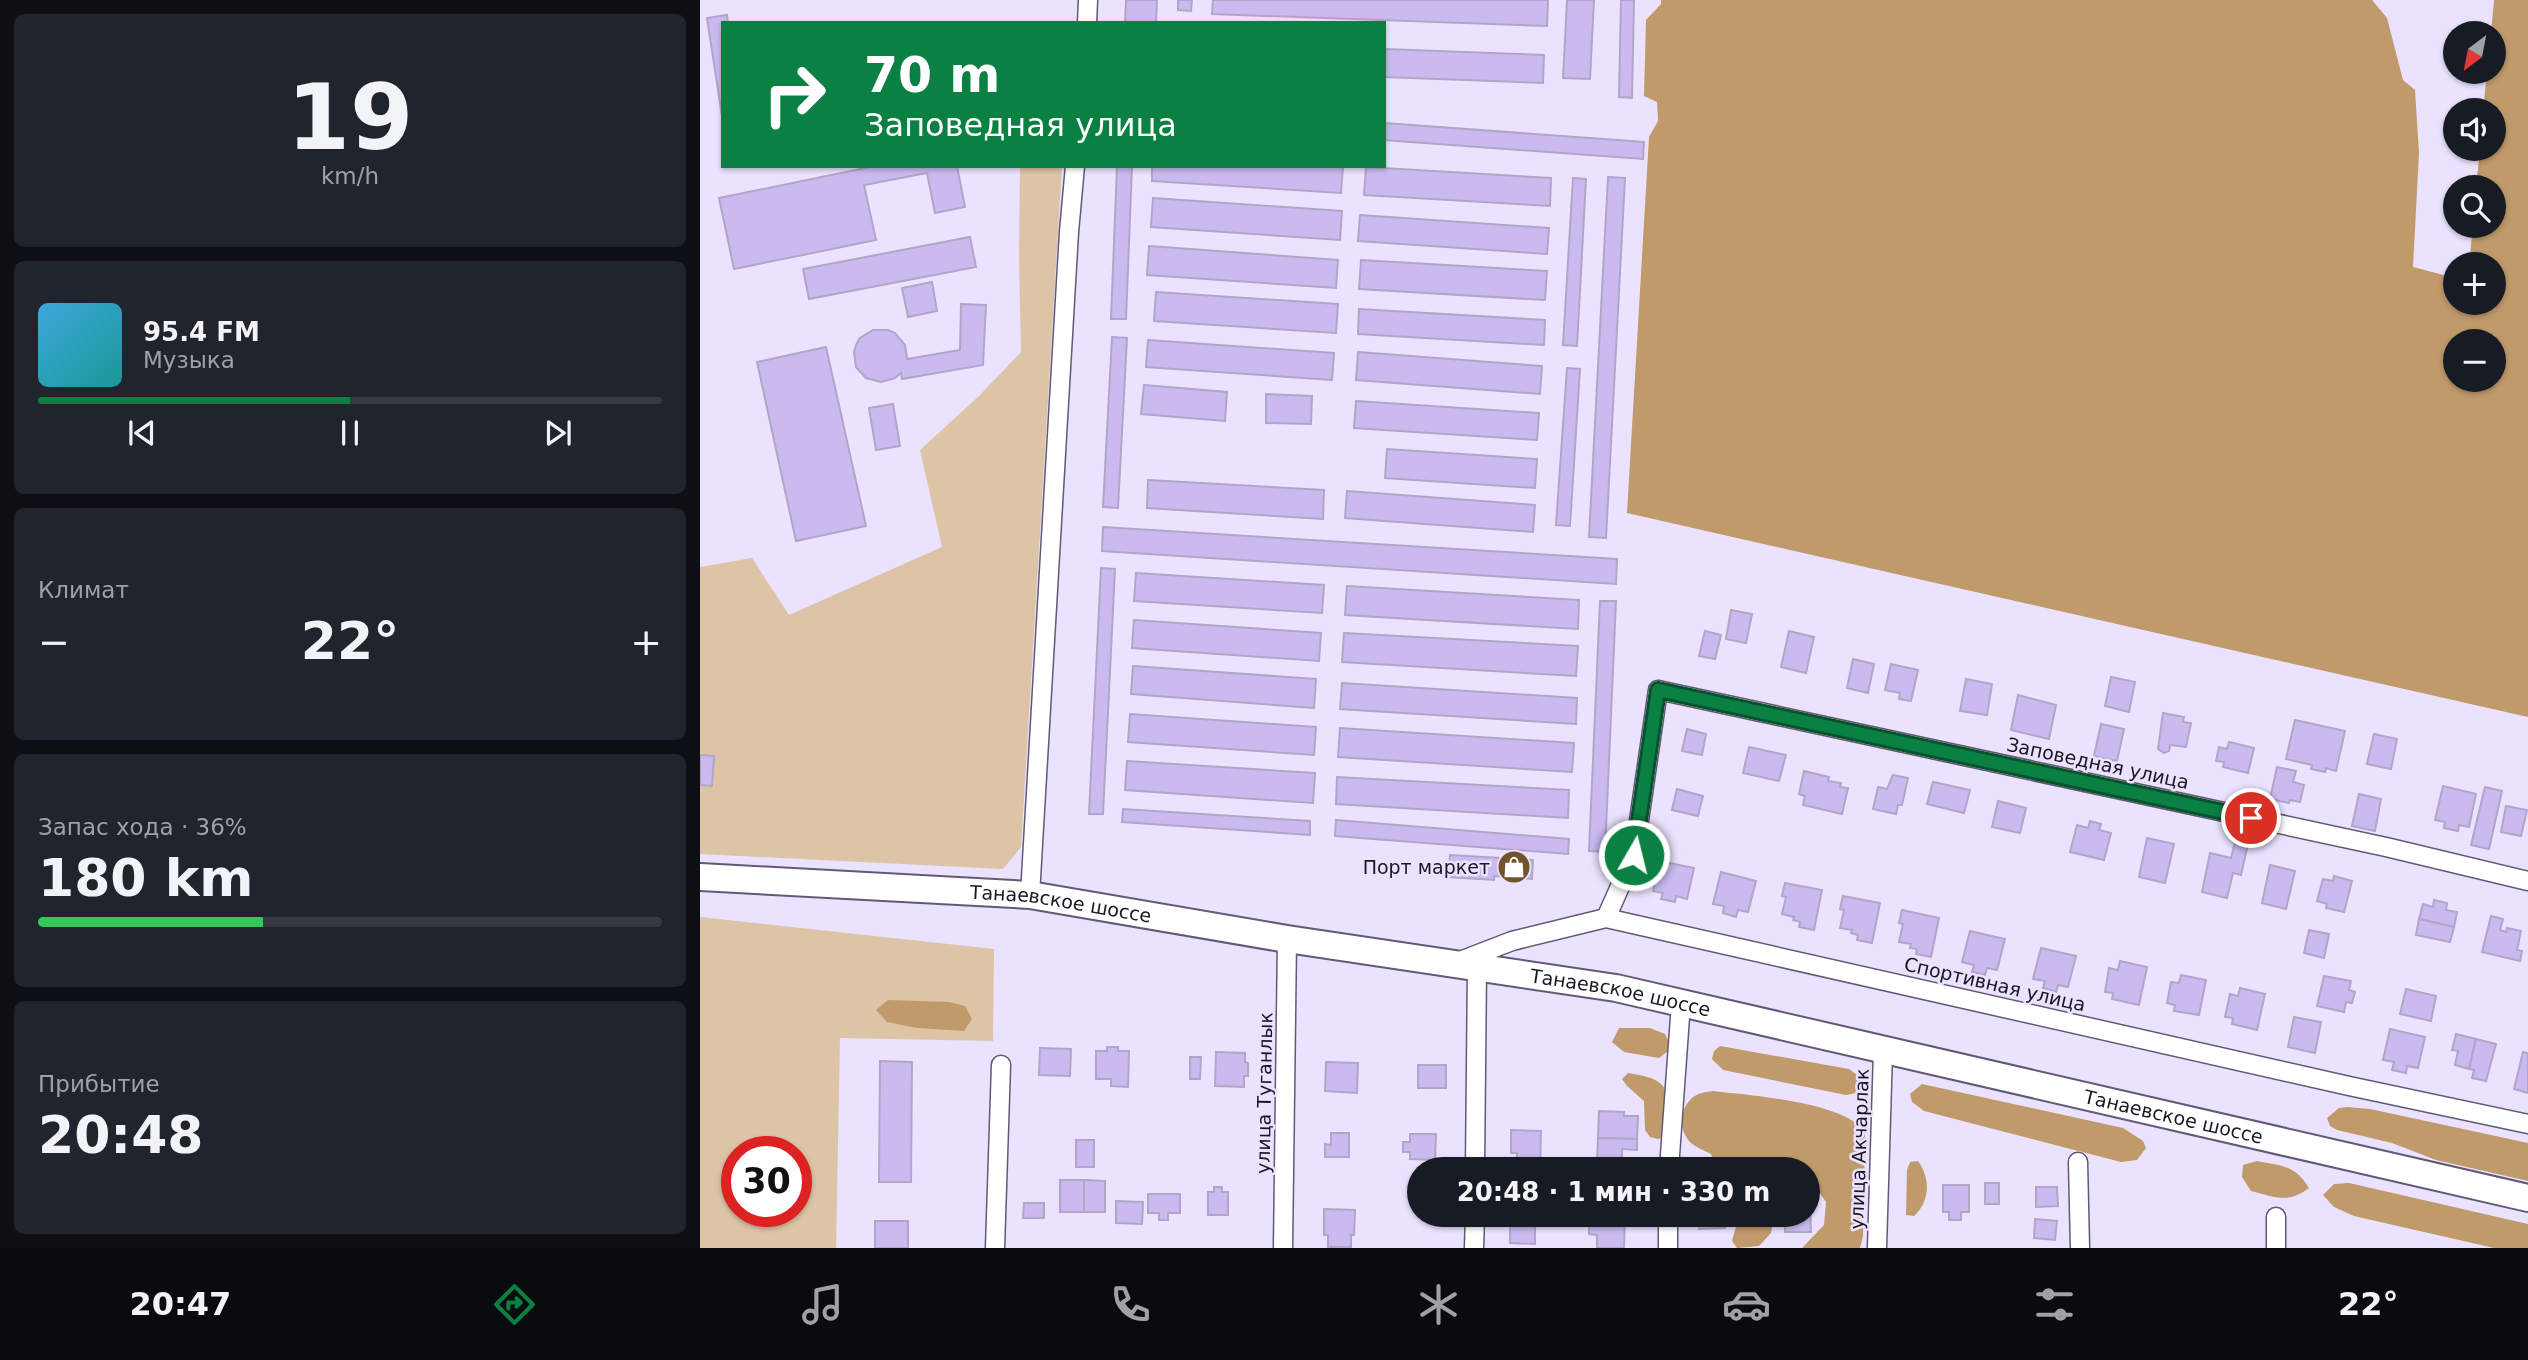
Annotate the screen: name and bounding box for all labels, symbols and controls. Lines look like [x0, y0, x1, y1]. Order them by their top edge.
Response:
north arrow [2443, 21, 2506, 84]
map controls [2443, 21, 2506, 392]
text: 70 m [864, 47, 1000, 104]
icon: right [749, 49, 840, 140]
text: 19 [287, 65, 413, 170]
button: sound [2443, 98, 2506, 161]
text: Заповедная улица [864, 106, 1177, 144]
text: km/h [321, 163, 379, 189]
button: search [2443, 175, 2506, 238]
button: + [2443, 252, 2506, 315]
text: 95.4 FM [143, 317, 260, 347]
button: − [2443, 329, 2506, 392]
text: Музыка [143, 347, 235, 373]
icon: previous [123, 414, 161, 452]
icon: pause [331, 414, 369, 452]
icon: next [539, 414, 577, 452]
text: Климат [38, 577, 129, 603]
text: 22° [301, 611, 399, 671]
text: − [38, 620, 70, 664]
text: + [630, 620, 662, 664]
street label: Заповедная улица [2005, 733, 2191, 793]
pin [2221, 788, 2281, 848]
icon: arrive [2232, 799, 2270, 837]
text: Запас хода · 36% [38, 814, 247, 840]
position arrow [1597, 818, 1671, 892]
text: 180 km [38, 848, 253, 908]
shop icon: Порт маркет [1495, 848, 1533, 886]
place label: Порт маркет [1363, 856, 1490, 878]
street label: Танаевское шоссе [968, 881, 1153, 927]
street label: Спортивная улица [1902, 952, 2088, 1016]
street label: Танаевское шоссе [1528, 964, 1713, 1020]
street label: улица Туганлык [1252, 1012, 1276, 1174]
street label: улица Акчарлак [1845, 1068, 1873, 1230]
text: Прибытие [38, 1071, 160, 1097]
street label: Танаевское шоссе [2081, 1085, 2265, 1148]
text: 20:48 [38, 1105, 204, 1165]
speed limit sign: 30 [721, 1136, 812, 1227]
text: 20:48 · 1 мин · 330 m [1457, 1177, 1770, 1207]
icon: directions [490, 1280, 539, 1329]
icon: music [798, 1280, 847, 1329]
icon: phone [1106, 1280, 1155, 1329]
icon: climate [1414, 1280, 1463, 1329]
icon: car [1722, 1280, 1771, 1329]
icon: filters [2030, 1280, 2079, 1329]
text: 20:47 [129, 1285, 231, 1323]
text: 22° [2338, 1285, 2398, 1323]

